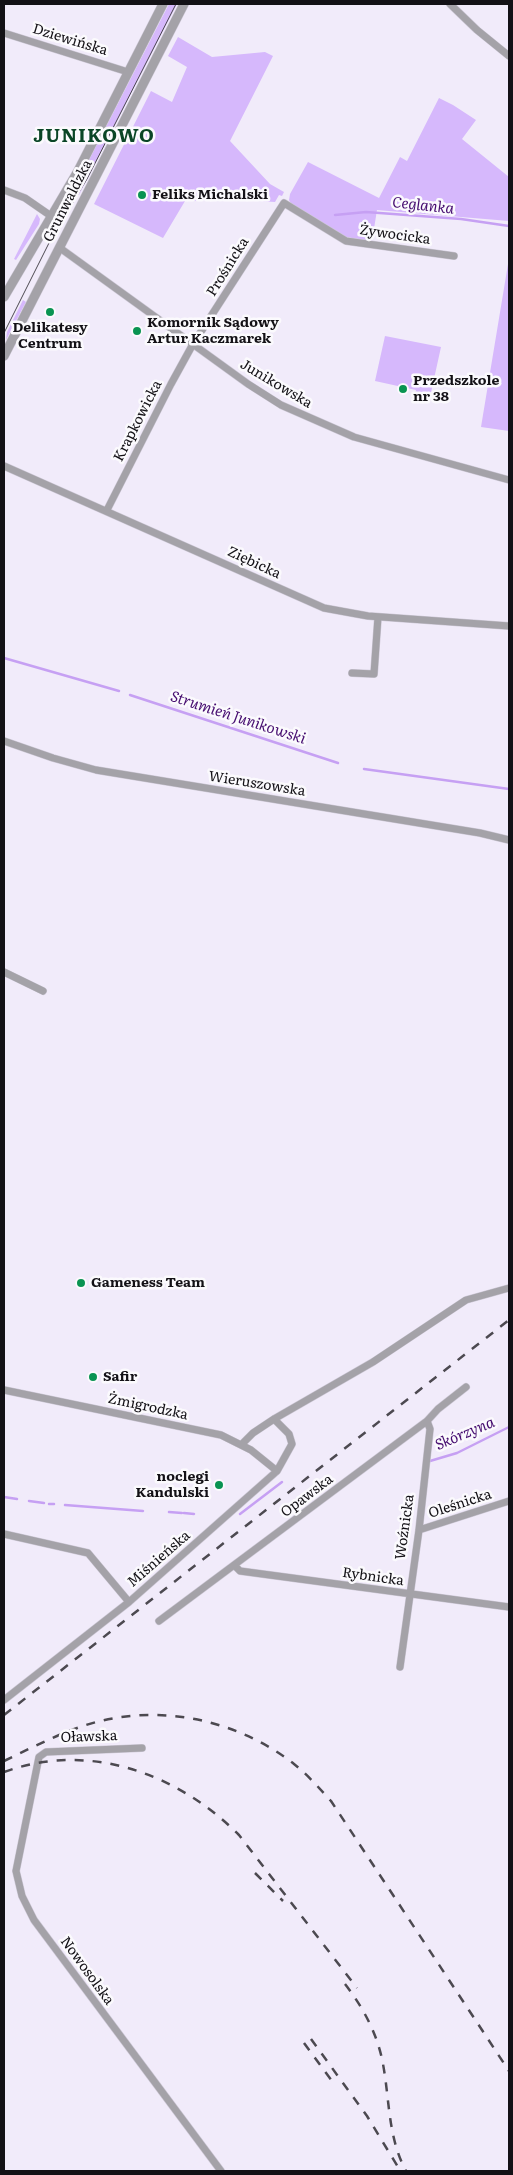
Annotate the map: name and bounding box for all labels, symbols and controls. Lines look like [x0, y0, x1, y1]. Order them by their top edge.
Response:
street label: Dziewińska [30, 21, 110, 59]
district label: JUNIKOWO [32, 125, 156, 147]
street label: Grunwaldzka [40, 157, 96, 245]
place label: Feliks Michalski [152, 187, 268, 203]
marker: Feliks Michalski [136, 189, 148, 201]
water label: Ceglanka [391, 194, 455, 218]
street label: Żywocicka [359, 222, 431, 248]
street label: Prośnicka [203, 235, 253, 299]
marker: Delikatesy Centrum [44, 306, 56, 318]
place label: Komornik Sądowy Artur Kaczmarek [147, 315, 279, 348]
place label: Delikatesy Centrum [12, 320, 88, 352]
marker: Komornik Sądowy Artur Kaczmarek [131, 325, 143, 337]
street label: Junikowska [237, 356, 315, 412]
place label: Przedszkole nr 38 [413, 373, 499, 406]
street label: Krapkowicka [110, 377, 166, 465]
marker: Przedszkole nr 38 [397, 383, 409, 395]
street label: Ziębicka [225, 543, 283, 583]
water label: Strumień Junikowski [168, 688, 308, 748]
street label: Wieruszowska [207, 768, 307, 800]
place label: Gameness Team [91, 1275, 205, 1291]
marker: Gameness Team [75, 1277, 87, 1289]
place label: Safir [103, 1369, 137, 1385]
marker: Safir [87, 1371, 99, 1383]
street label: Żmigrodzka [106, 1390, 190, 1424]
water label: Skórzyna [433, 1413, 497, 1455]
place label: noclegi Kandulski [136, 1469, 209, 1501]
street label: Opawska [278, 1471, 336, 1521]
marker: noclegi Kandulski [213, 1479, 225, 1491]
street label: Oleśnicka [426, 1486, 494, 1522]
street label: Woźnicka [392, 1493, 418, 1561]
street label: Miśnieńska [124, 1527, 194, 1591]
street label: Rybnicka [341, 1564, 405, 1590]
street label: Oławska [60, 1728, 118, 1746]
street label: Nowosolska [57, 1934, 117, 2008]

